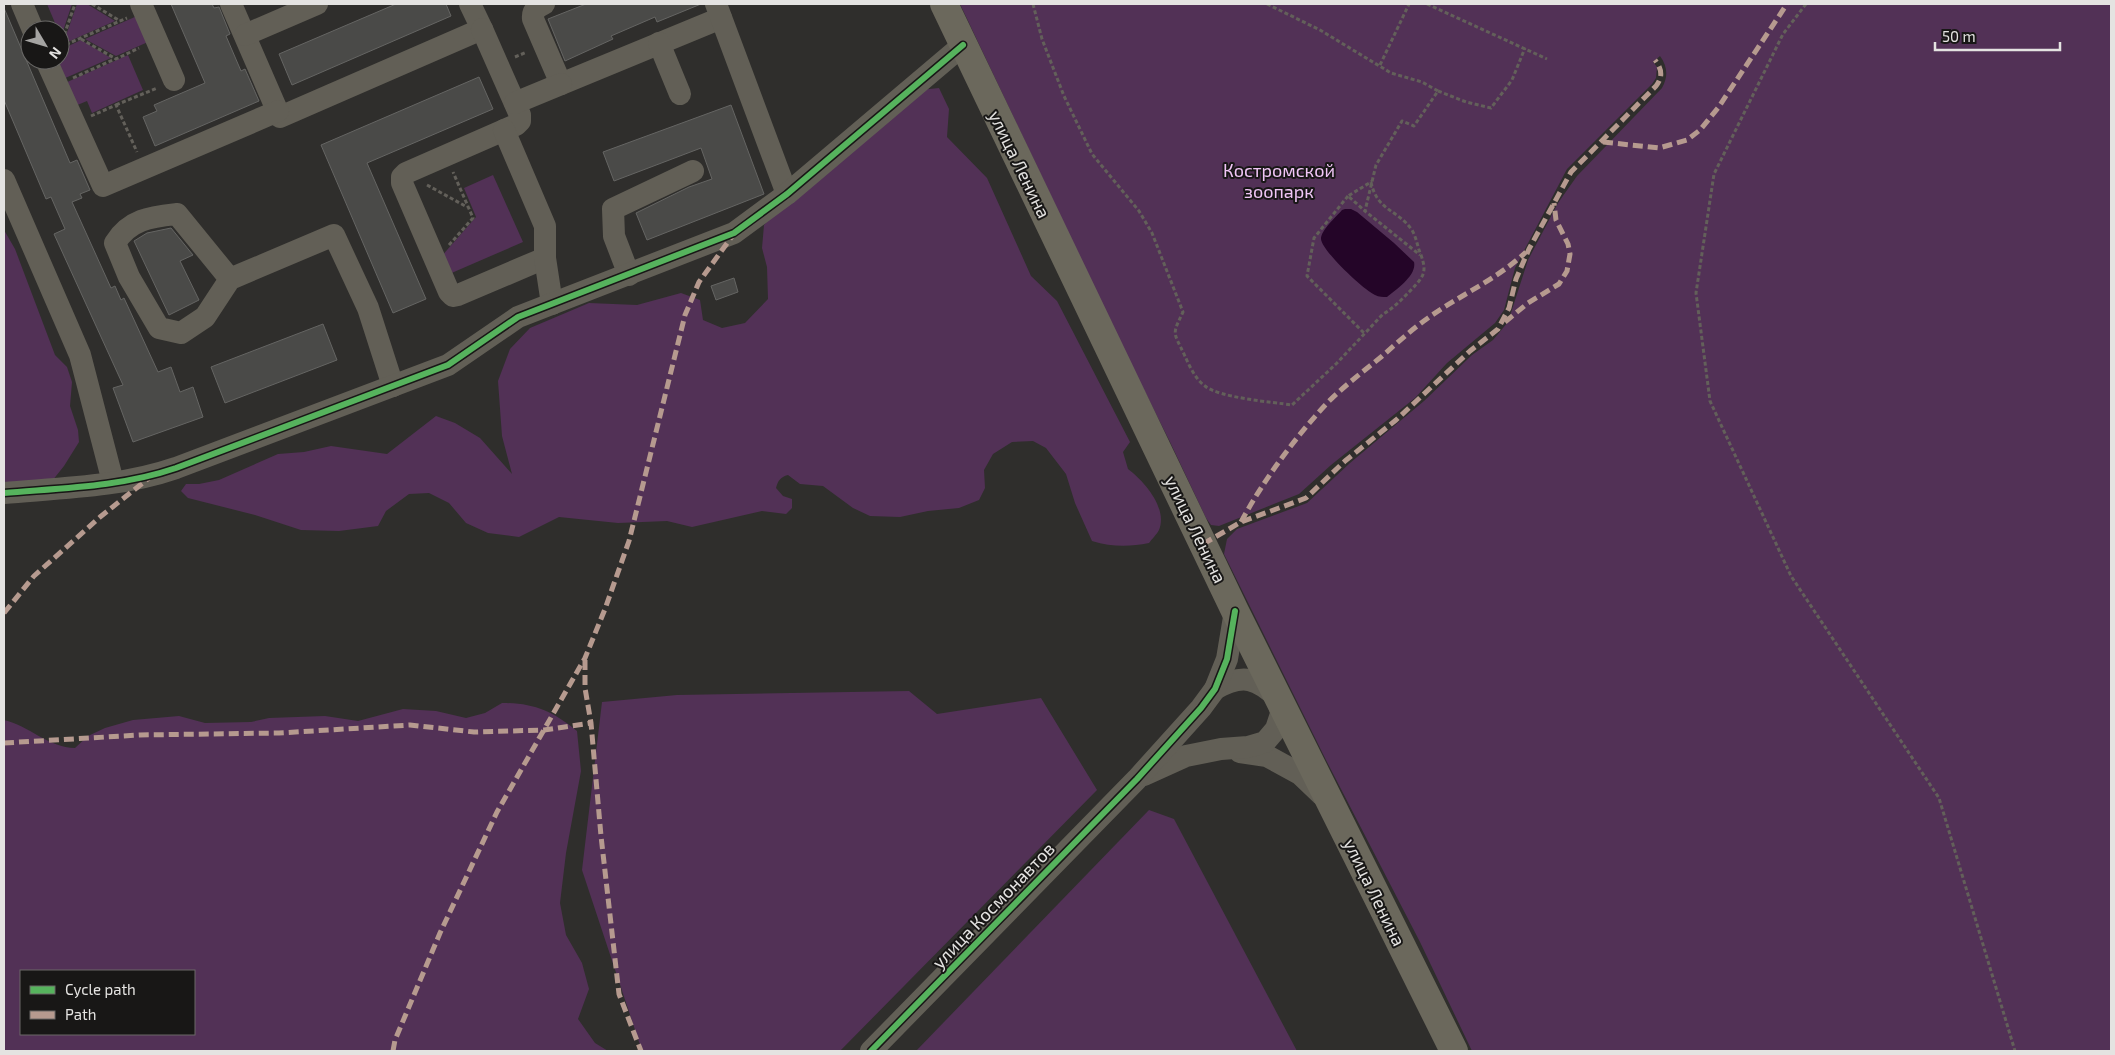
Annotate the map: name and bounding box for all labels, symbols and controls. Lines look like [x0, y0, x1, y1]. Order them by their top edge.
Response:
north arrow [20, 20, 70, 70]
scale bar [1935, 20, 2060, 52]
text: 50 m [1942, 27, 1976, 45]
text: N [46, 44, 65, 63]
street label: улица Ленина [984, 107, 1056, 221]
park label: Костромской зоопарк [1223, 159, 1335, 202]
street label: улица Ленина [1160, 472, 1232, 586]
street label: улица Ленина [1339, 835, 1411, 949]
street label: улица Космонавтов [927, 837, 1059, 973]
legend [20, 970, 195, 1035]
text: Cycle path [65, 980, 136, 998]
text: Path [65, 1005, 96, 1023]

